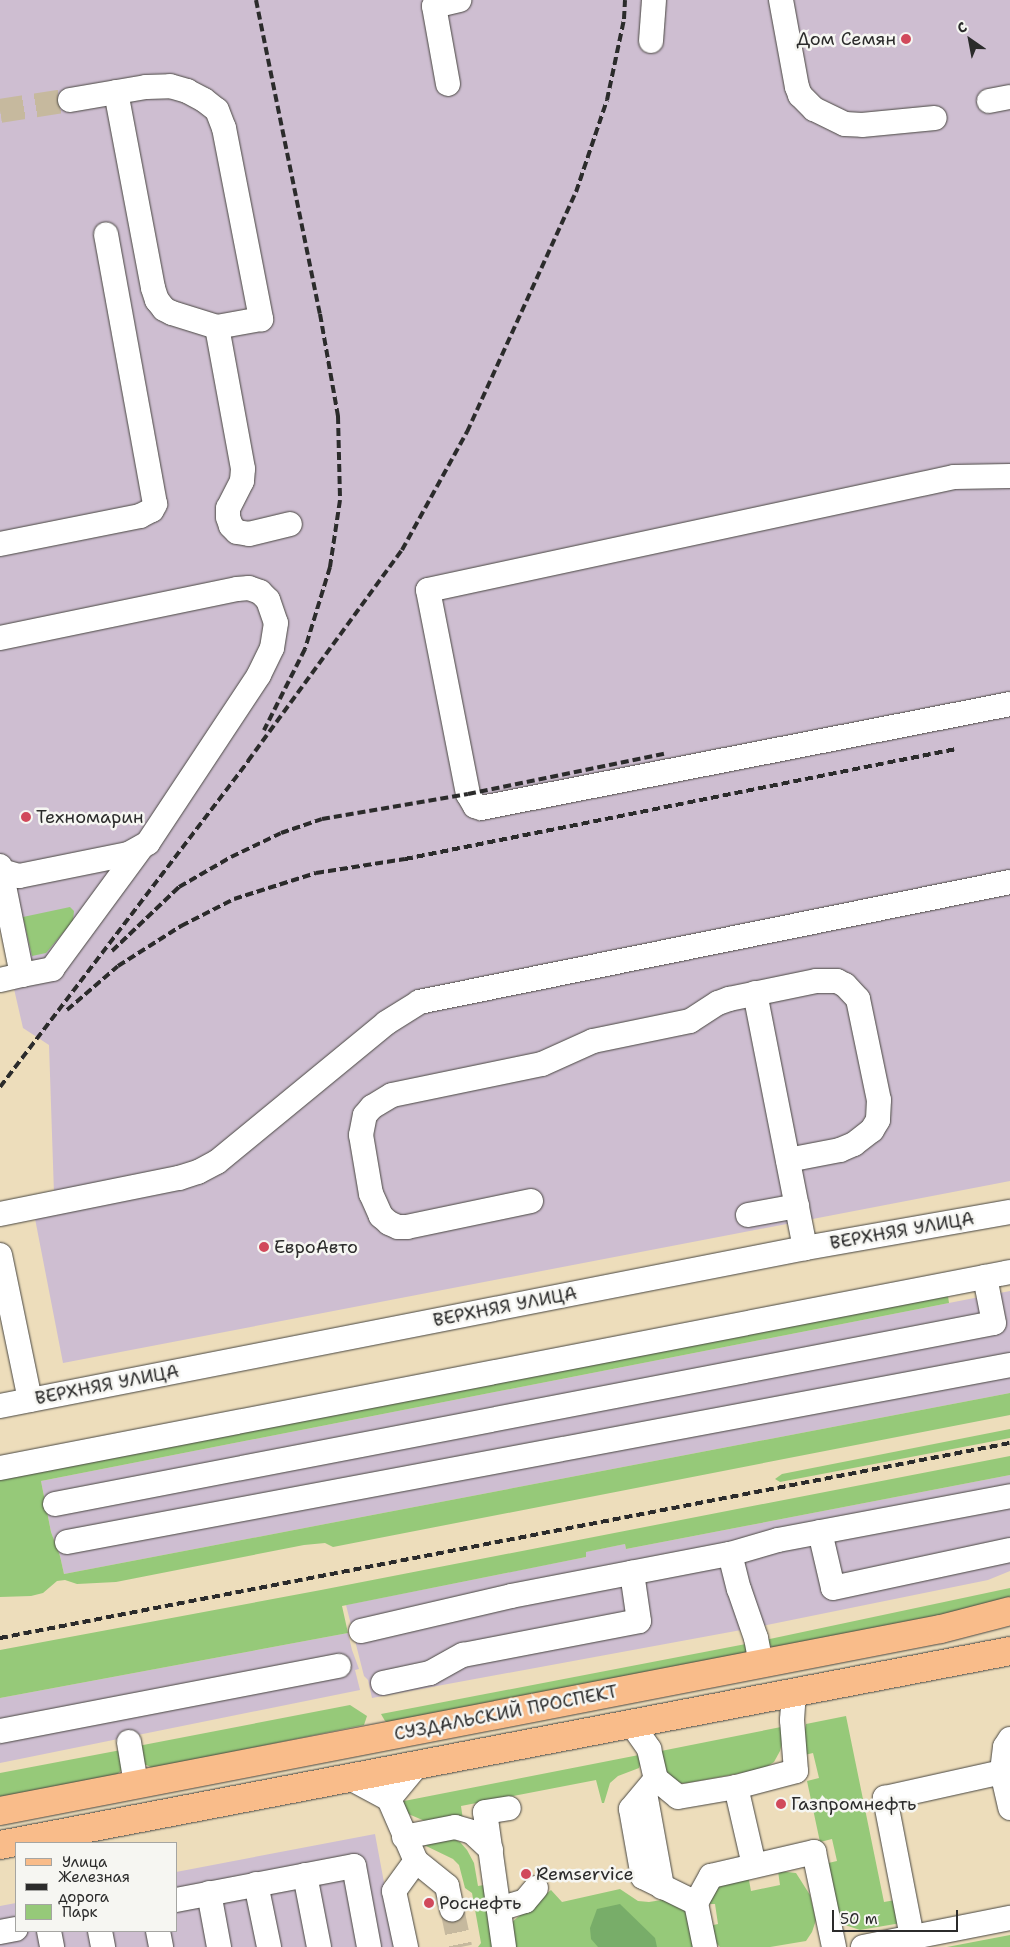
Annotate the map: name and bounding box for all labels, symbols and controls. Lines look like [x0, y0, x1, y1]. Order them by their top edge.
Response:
north arrow [945, 15, 995, 65]
text: С [953, 18, 970, 37]
place label: Дом Семян [796, 28, 896, 50]
marker: Дом Семян [900, 33, 912, 45]
place label: Техномарин [36, 806, 144, 828]
marker: Техномарин [20, 811, 32, 823]
street label: ВЕРХНЯЯ УЛИЦА [828, 1208, 976, 1254]
place label: ЕвроАвто [274, 1236, 358, 1258]
marker: ЕвроАвто [258, 1241, 270, 1253]
street label: ВЕРХНЯЯ УЛИЦА [431, 1282, 579, 1332]
street label: ВЕРХНЯЯ УЛИЦА [33, 1360, 181, 1410]
street label: СУЗДАЛЬСКИЙ ПРОСПЕКТ [392, 1681, 620, 1745]
place label: Газпромнефть [791, 1793, 916, 1815]
marker: Газпромнефть [775, 1798, 787, 1810]
legend [15, 1842, 178, 1932]
text: Улица [62, 1852, 107, 1872]
place label: Remservice [536, 1863, 634, 1885]
text: Железная дорога [58, 1867, 130, 1907]
marker: Remservice [520, 1868, 532, 1880]
place label: Роснефть [439, 1892, 521, 1914]
marker: Роснефть [423, 1897, 435, 1909]
scale bar [835, 1900, 961, 1932]
text: Парк [62, 1902, 98, 1922]
text: 50 m [840, 1909, 878, 1929]

